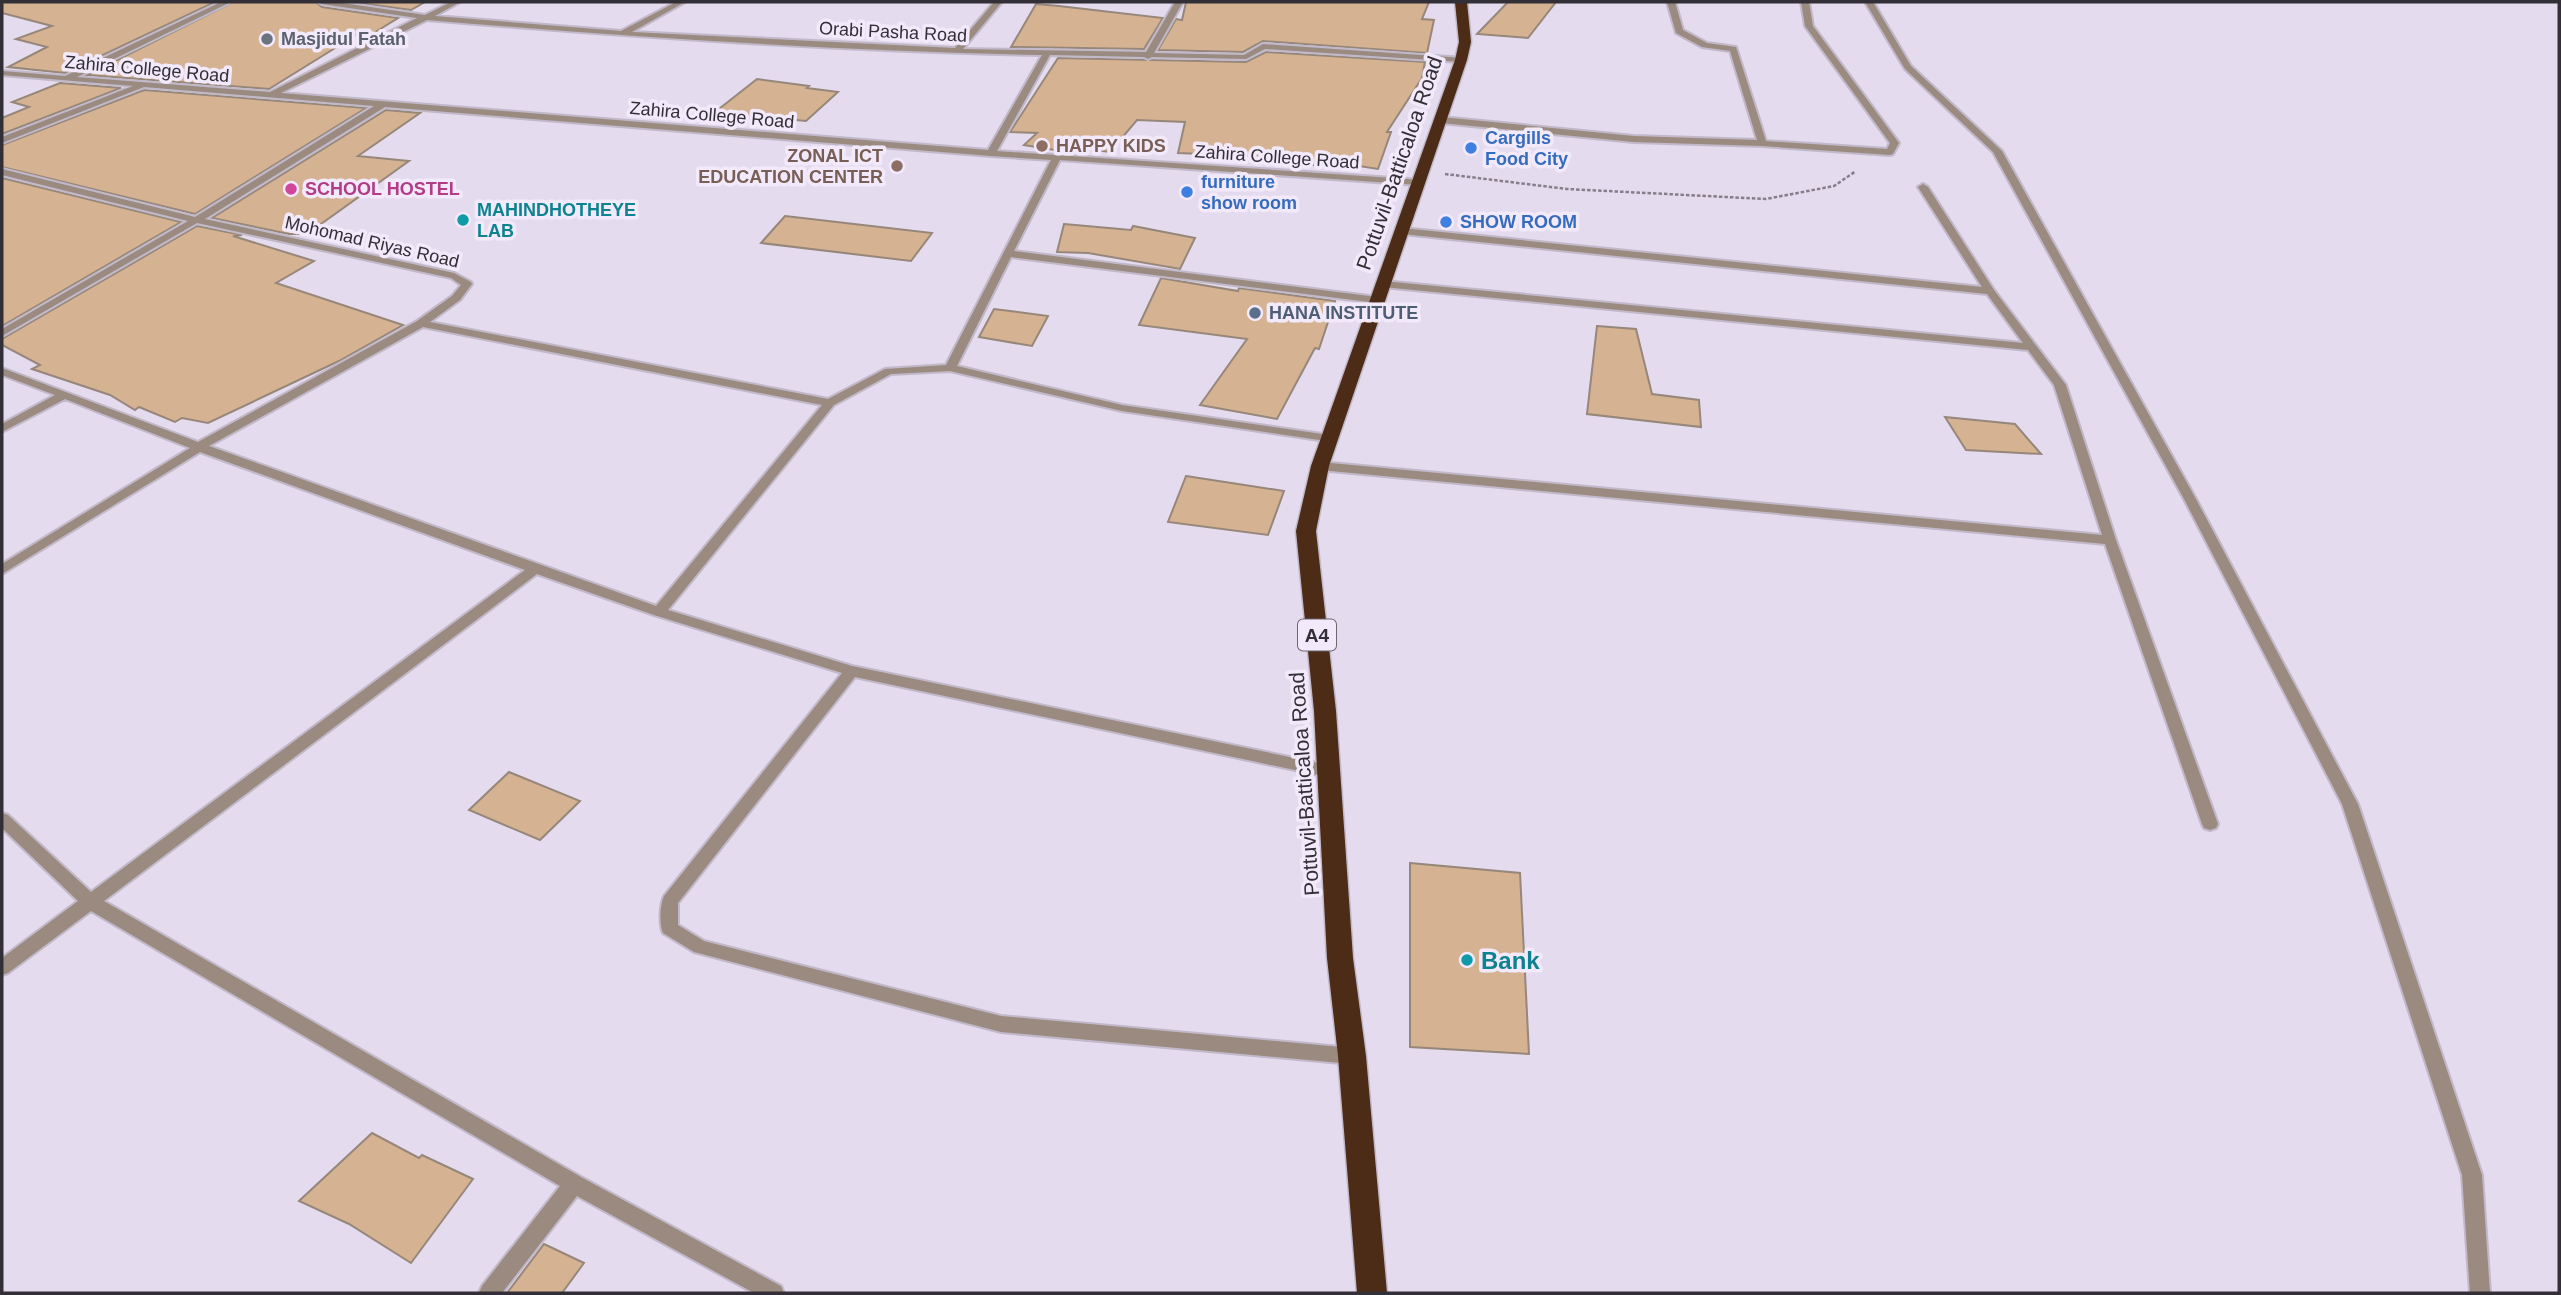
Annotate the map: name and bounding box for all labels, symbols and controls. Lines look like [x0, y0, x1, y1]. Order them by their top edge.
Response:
street label: Orabi Pasha Road [819, 18, 967, 46]
place label: Masjidul Fatah [281, 29, 406, 49]
marker: Masjidul Fatah [259, 31, 275, 47]
street label: Zahira College Road [64, 52, 230, 86]
street label: Pottuvil-Batticaloa Road [1352, 53, 1446, 273]
street label: Zahira College Road [629, 98, 795, 132]
place label: Cargills Food City [1485, 128, 1568, 169]
place label: HAPPY KIDS [1056, 136, 1166, 156]
marker: HAPPY KIDS [1034, 138, 1050, 154]
marker: Cargills Food City [1463, 140, 1479, 156]
street label: Zahira College Road [1194, 141, 1360, 173]
place label: ZONAL ICT EDUCATION CENTER [698, 146, 883, 187]
marker: ZONAL ICT EDUCATION CENTER [889, 158, 905, 174]
place label: furniture show room [1201, 172, 1297, 213]
place label: SCHOOL HOSTEL [305, 179, 460, 199]
marker: SCHOOL HOSTEL [283, 181, 299, 197]
marker: furniture show room [1179, 184, 1195, 200]
place label: MAHINDHOTHEYE LAB [477, 200, 636, 241]
street label: Mohomad Riyas Road [283, 212, 461, 272]
marker: MAHINDHOTHEYE LAB [455, 212, 471, 228]
place label: SHOW ROOM [1460, 212, 1577, 232]
marker: SHOW ROOM [1438, 214, 1454, 230]
place label: HANA INSTITUTE [1269, 303, 1418, 323]
marker: HANA INSTITUTE [1247, 305, 1263, 321]
road number: A4 [1298, 620, 1336, 650]
street label: Pottuvil-Batticaloa Road [1285, 671, 1323, 897]
place label: Bank [1481, 947, 1540, 974]
marker: Bank [1459, 952, 1475, 968]

